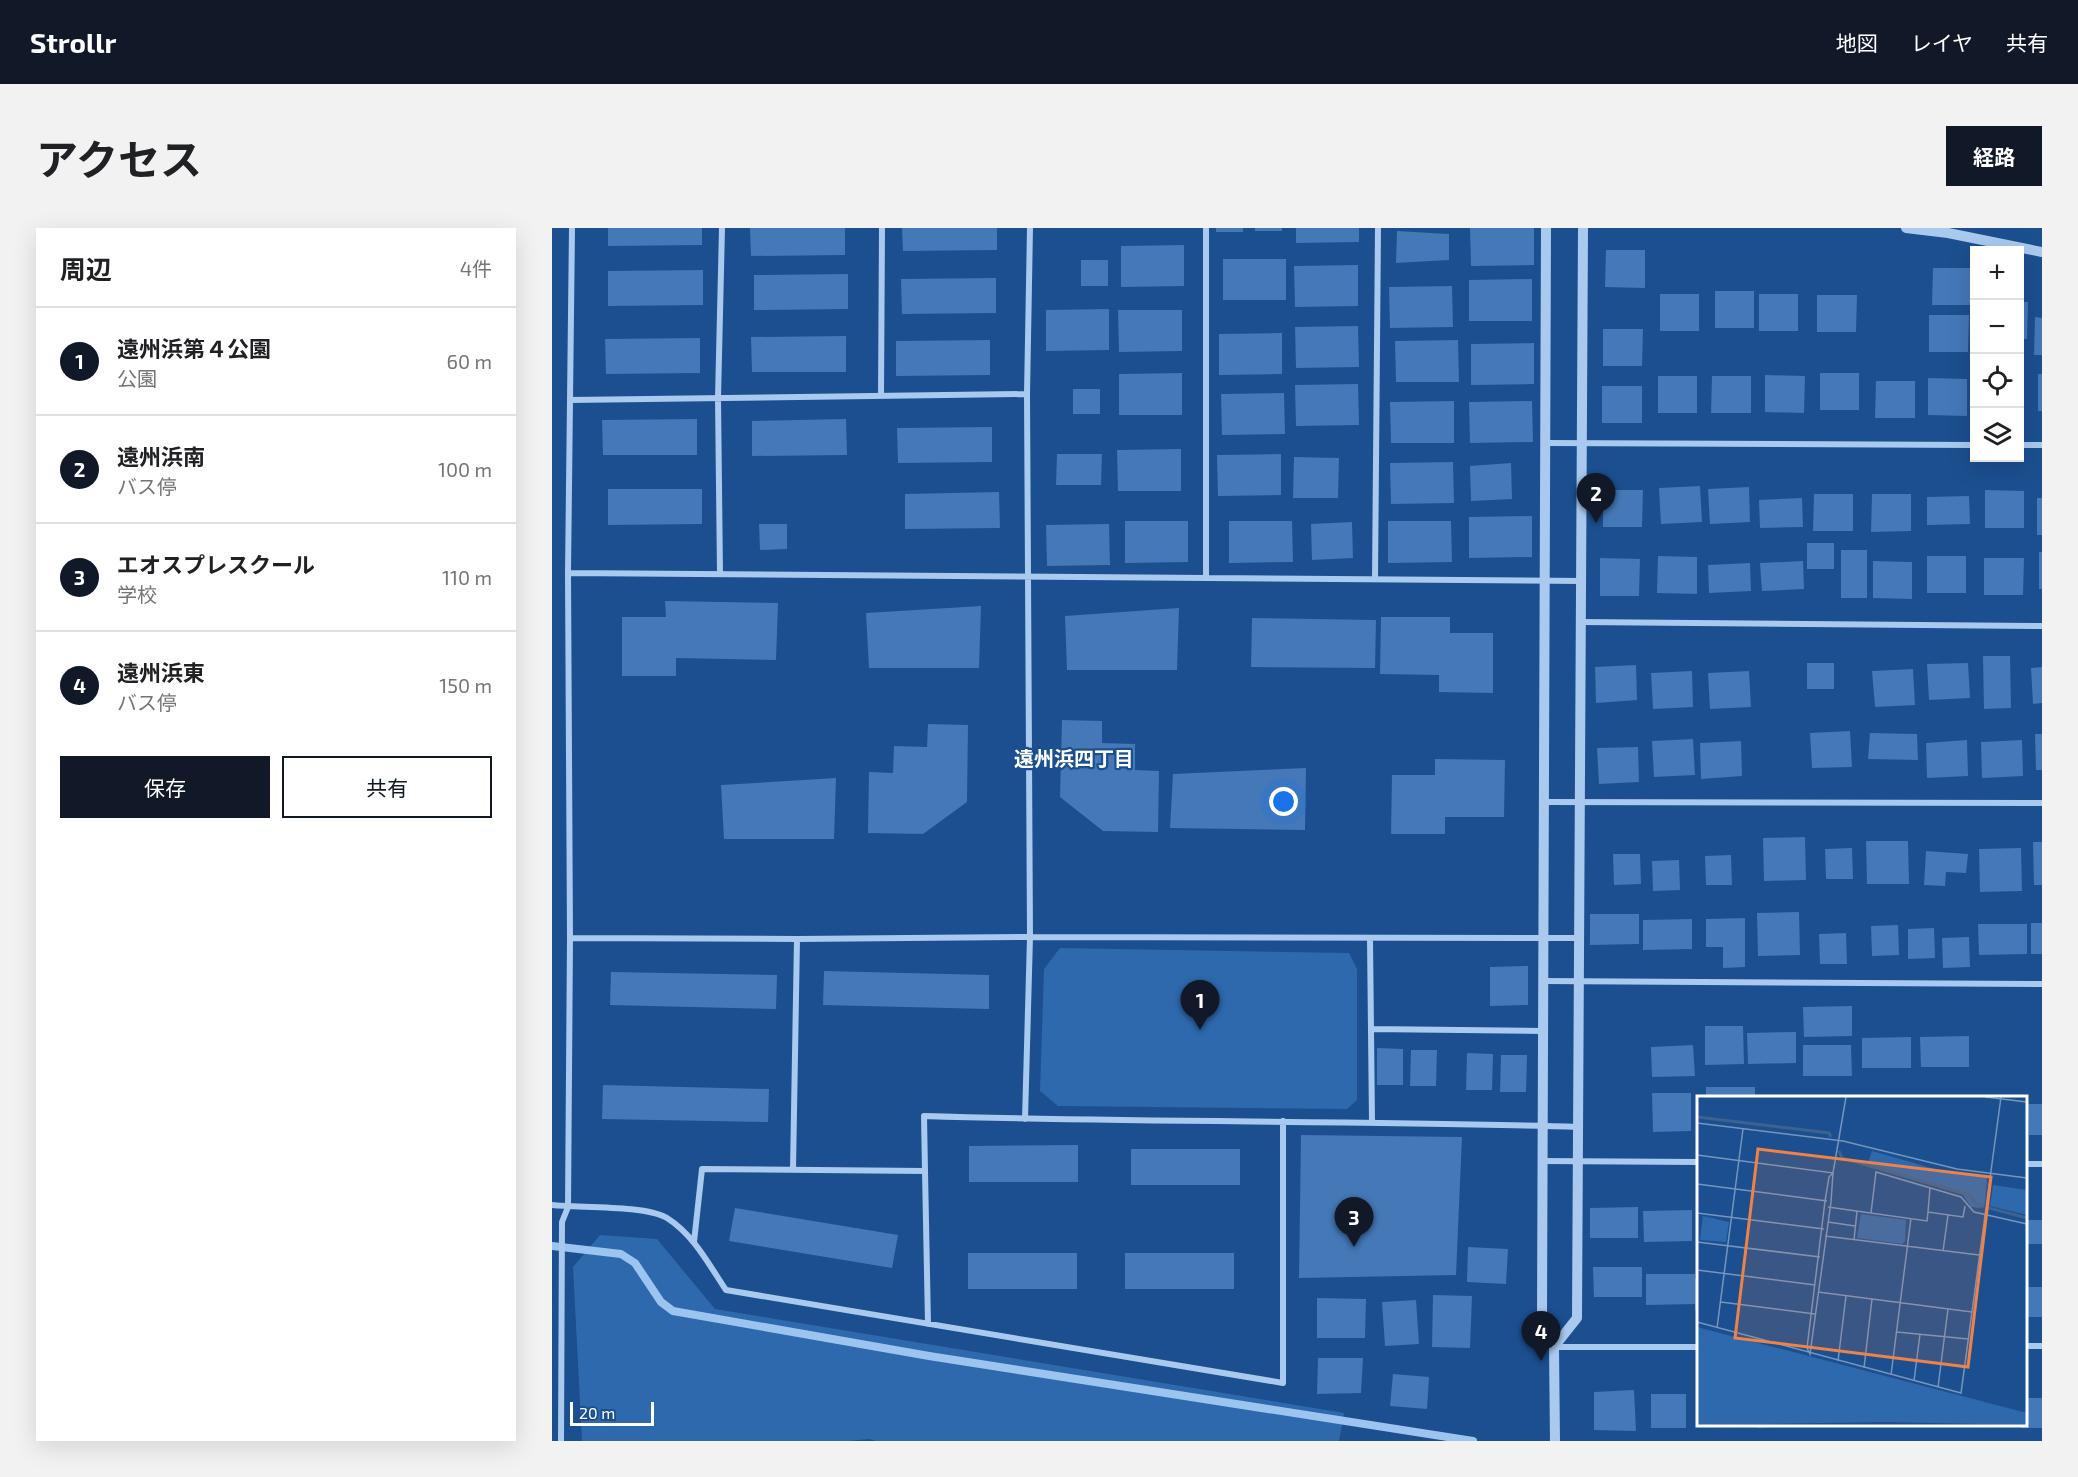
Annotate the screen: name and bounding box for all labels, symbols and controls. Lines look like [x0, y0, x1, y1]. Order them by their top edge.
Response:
text: Strollr [30, 25, 116, 59]
text: 地図 [1836, 30, 1878, 55]
text: レイヤ [1911, 30, 1973, 55]
text: 共有 [2006, 30, 2048, 55]
button: 経路 [1946, 126, 2042, 186]
text: アクセス [36, 133, 202, 183]
map controls [1970, 246, 2024, 462]
button: + [1970, 246, 2024, 300]
text: 周辺 [60, 253, 112, 284]
text: 4件 [460, 256, 492, 280]
button: − [1970, 300, 2024, 354]
text: 遠州浜第４公園 [117, 335, 271, 361]
text: 1 [75, 349, 84, 373]
text: 60 m [447, 349, 492, 373]
button: locate [1970, 354, 2024, 408]
text: 公園 [117, 366, 157, 390]
button: layers [1970, 408, 2024, 462]
text: 遠州浜南 [117, 443, 205, 469]
text: 2 [74, 457, 85, 481]
text: 100 m [438, 457, 492, 481]
text: バス停 [117, 474, 177, 498]
pin: 2 [1576, 474, 1616, 523]
text: エオスプレスクール [117, 551, 315, 577]
text: 3 [74, 565, 85, 589]
text: 110 m [442, 565, 492, 589]
text: 学校 [117, 582, 157, 606]
text: 遠州浜東 [117, 659, 205, 685]
text: 4 [73, 673, 86, 697]
text: 150 m [439, 673, 492, 697]
text: バス停 [117, 690, 177, 714]
district label: 遠州浜四丁目 [1014, 746, 1134, 770]
button: 保存 [60, 756, 270, 818]
button: 共有 [282, 756, 492, 818]
your location [1269, 787, 1298, 816]
pin: 1 [1180, 980, 1220, 1030]
inset map [1697, 1096, 2027, 1426]
pin: 3 [1334, 1198, 1374, 1247]
pin: 4 [1522, 1312, 1560, 1361]
scale bar [570, 1399, 654, 1426]
text: 20 m [579, 1403, 615, 1422]

